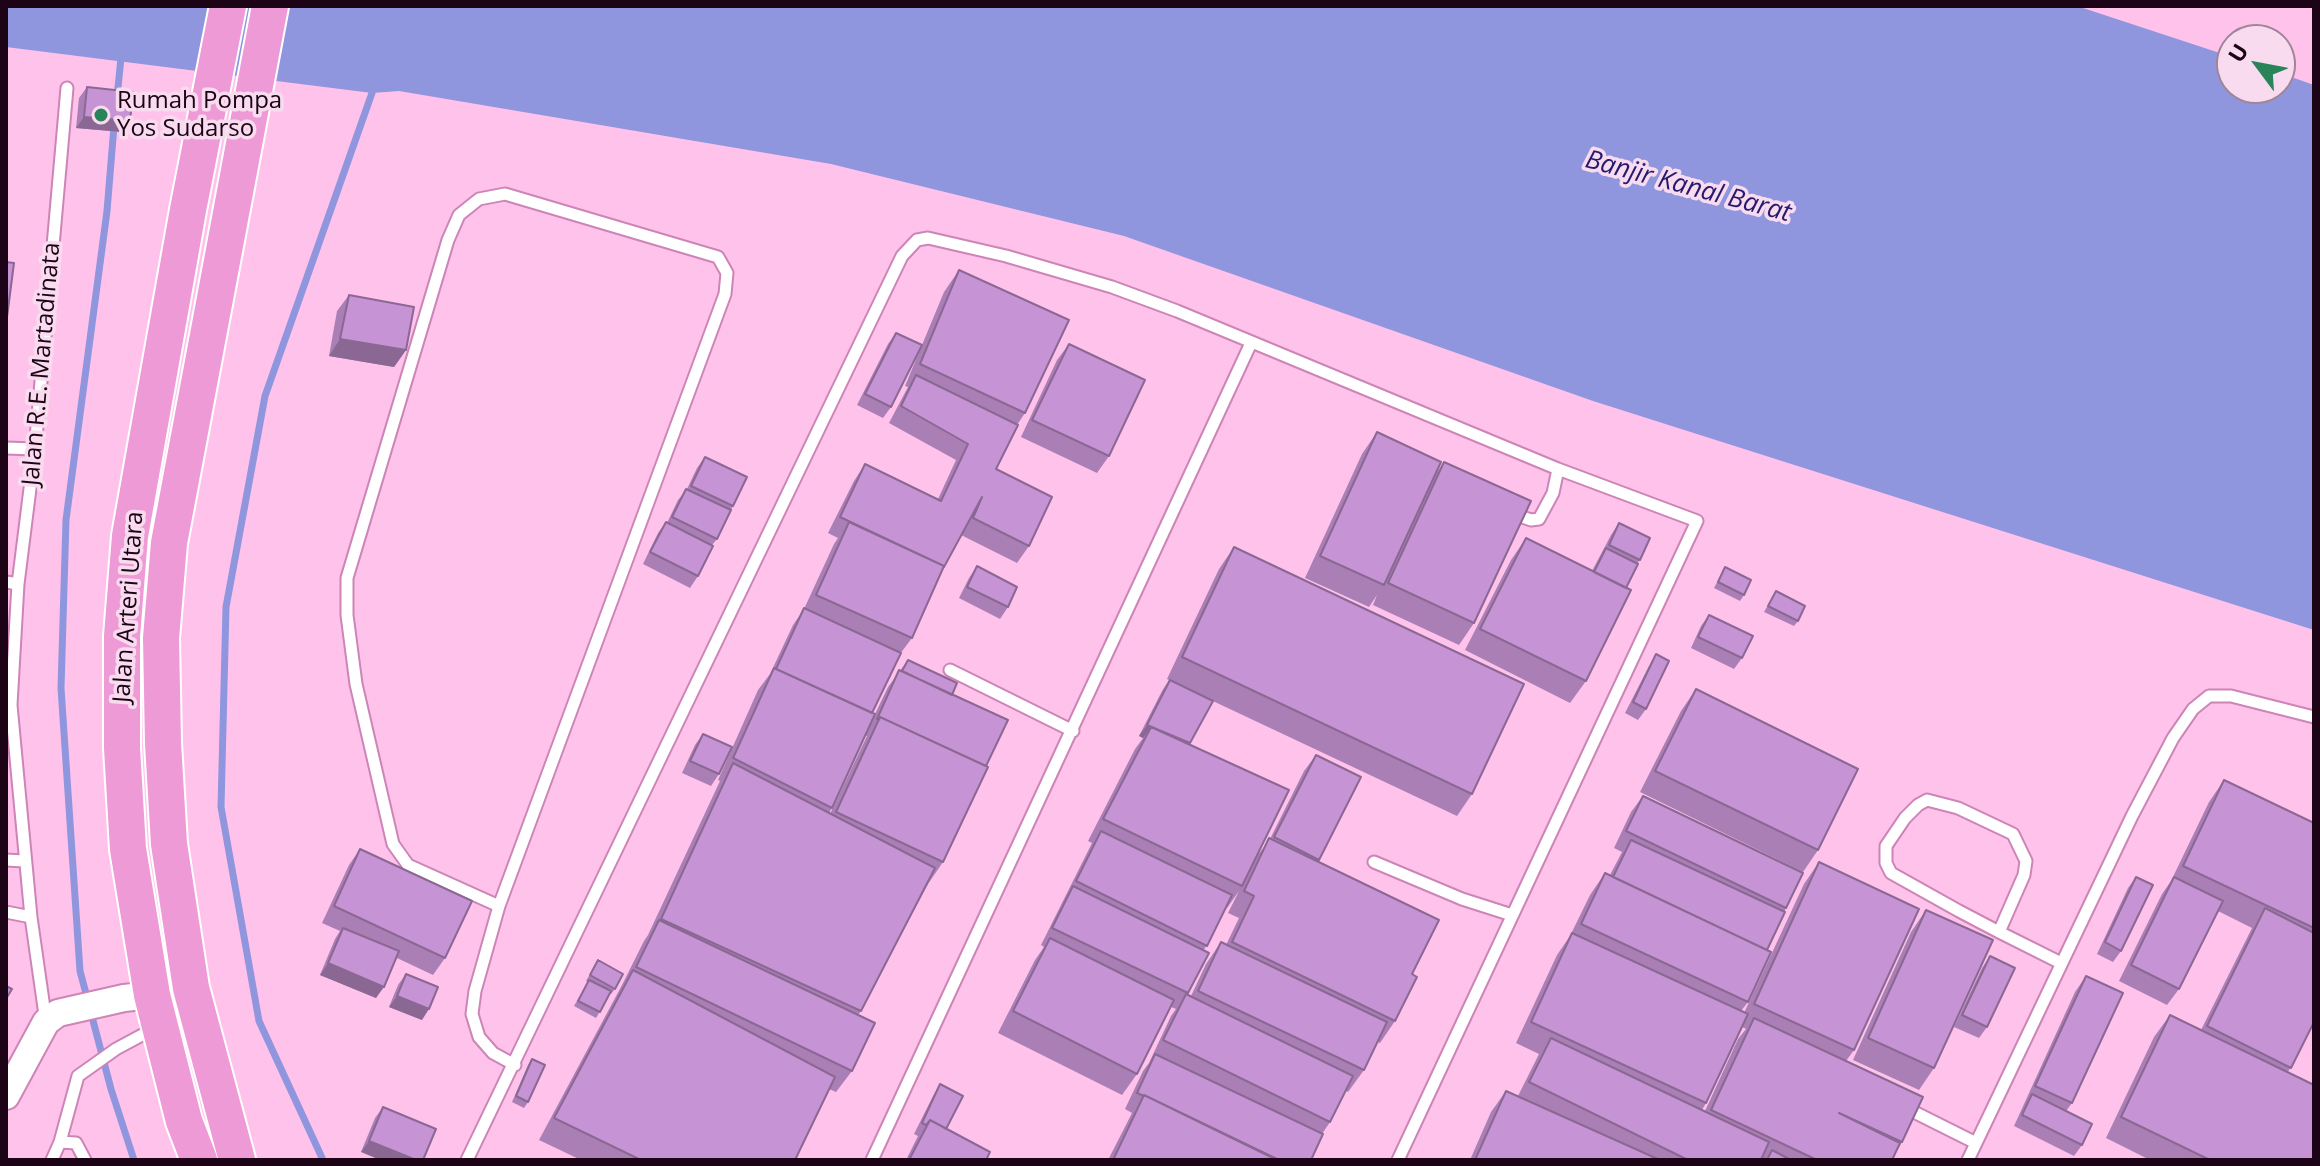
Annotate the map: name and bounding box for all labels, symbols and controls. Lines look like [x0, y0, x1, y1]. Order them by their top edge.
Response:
north arrow [2216, 24, 2296, 104]
text: U [2220, 37, 2254, 67]
place label: Rumah Pompa Yos Sudarso [117, 87, 282, 143]
marker: Rumah Pompa Yos Sudarso [92, 106, 110, 124]
water label: Banjir Kanal Barat [1582, 145, 1794, 229]
street label: Jalan R.E. Martadinata [17, 241, 67, 487]
street label: Jalan Arteri Utara [108, 510, 150, 704]

